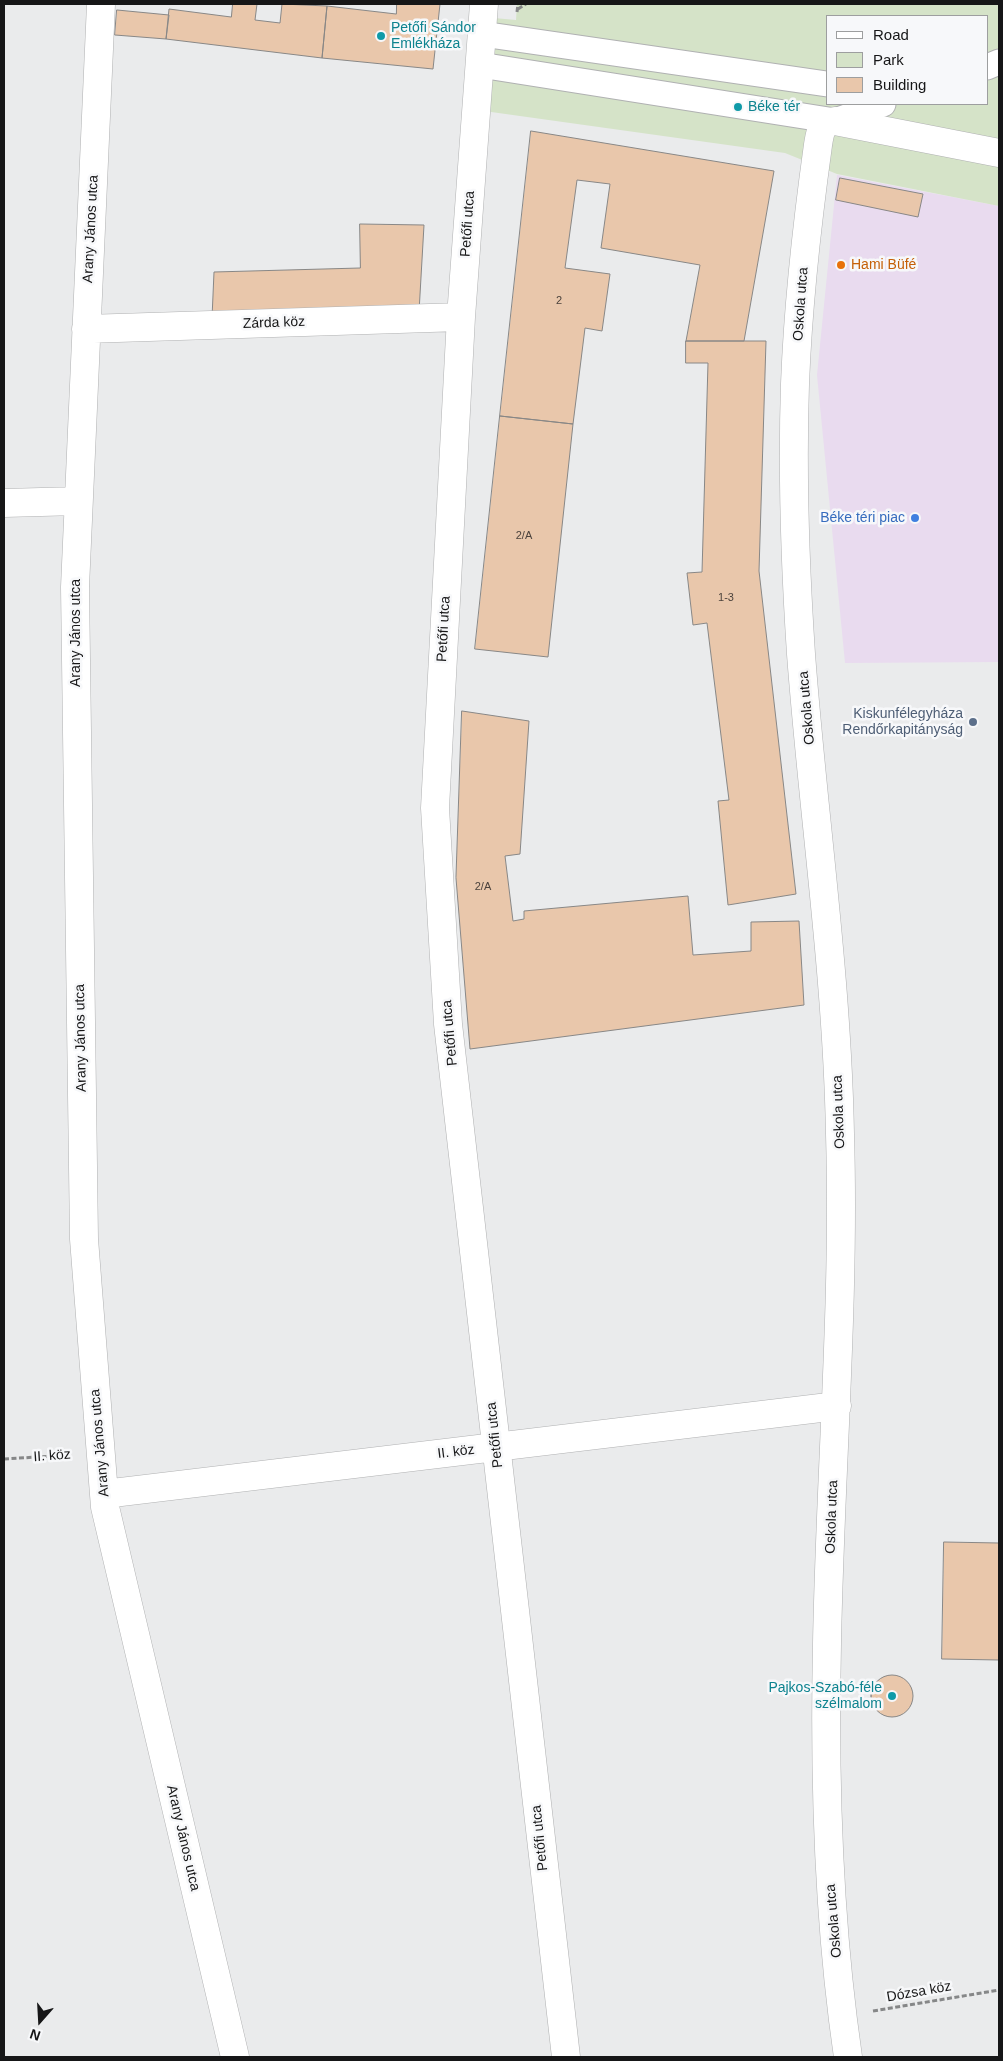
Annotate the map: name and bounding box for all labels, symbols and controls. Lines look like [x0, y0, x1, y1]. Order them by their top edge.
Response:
legend [826, 15, 988, 105]
place label: Petőfi Sándor Emlékháza [391, 20, 476, 52]
text: Road [873, 26, 909, 43]
marker: Petőfi Sándor Emlékháza [375, 30, 387, 42]
text: Park [873, 51, 904, 68]
text: Building [873, 76, 926, 93]
place label: Béke tér [748, 99, 800, 115]
marker: Béke tér [732, 101, 744, 113]
street label: Arany János utca [80, 175, 102, 283]
street label: Petőfi utca [457, 190, 479, 258]
place label: Hami Büfé [851, 257, 916, 273]
marker: Hami Büfé [835, 259, 847, 271]
street label: Oskola utca [790, 267, 812, 341]
house number: 2 [556, 294, 562, 308]
street label: Zárda köz [243, 314, 305, 332]
place label: Béke téri piac [820, 510, 905, 526]
marker: Béke téri piac [909, 512, 921, 524]
house number: 2/A [516, 529, 532, 543]
street label: Arany János utca [68, 579, 84, 687]
house number: 1-3 [718, 591, 734, 605]
street label: Petőfi utca [434, 596, 454, 662]
street label: Oskola utca [795, 670, 819, 746]
place label: Kiskunfélegyháza Rendőrkapitányság [842, 706, 963, 739]
marker: Kiskunfélegyháza Rendőrkapitányság [967, 716, 979, 728]
house number: 2/A [475, 880, 491, 894]
street label: Arany János utca [72, 984, 90, 1092]
street label: Petőfi utca [439, 999, 461, 1067]
street label: Oskola utca [829, 1075, 849, 1149]
street label: Arany János utca [87, 1388, 113, 1498]
street label: Petőfi utca [483, 1401, 507, 1469]
street label: II. köz [436, 1441, 476, 1463]
street label: II. köz [33, 1446, 71, 1466]
street label: Oskola utca [822, 1480, 842, 1554]
place label: Pajkos-Szabó-féle szélmalom [768, 1680, 882, 1712]
marker: Pajkos-Szabó-féle szélmalom [886, 1690, 898, 1702]
street label: Arany János utca [163, 1783, 203, 1893]
street label: Petőfi utca [528, 1804, 552, 1872]
street label: Oskola utca [822, 1883, 846, 1959]
street label: Dózsa köz [885, 1978, 953, 2006]
north arrow [15, 1996, 65, 2046]
text: N [28, 2026, 43, 2044]

